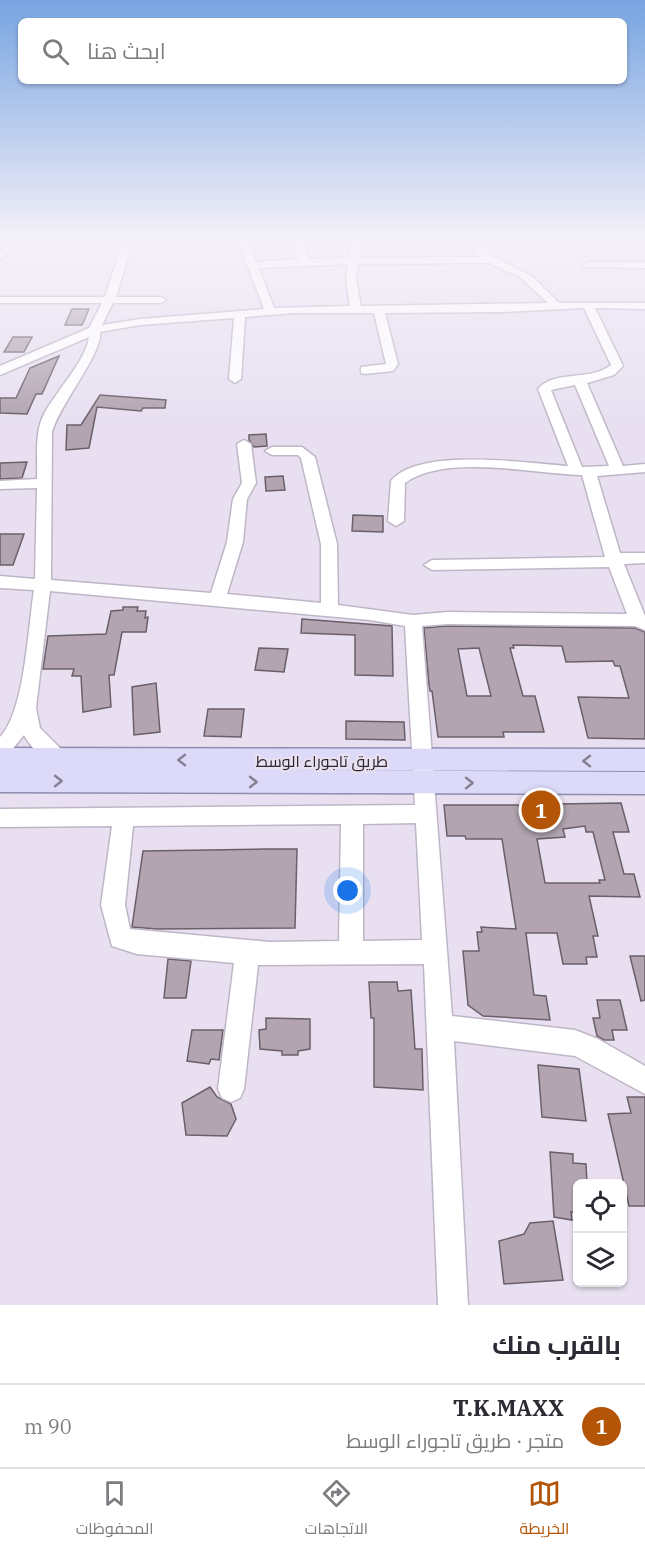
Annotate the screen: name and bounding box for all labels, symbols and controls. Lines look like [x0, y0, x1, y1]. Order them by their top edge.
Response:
search box [18, 18, 627, 84]
icon: search [39, 35, 72, 68]
text: ابحث هنا [87, 36, 166, 65]
street label: طريق تاجوراء الوسط [256, 751, 388, 772]
one-way arrow [177, 754, 186, 766]
one-way arrow [582, 755, 591, 767]
one-way arrow [54, 775, 63, 787]
one-way arrow [249, 776, 258, 788]
one-way arrow [465, 777, 474, 789]
pin: 1 [522, 788, 560, 832]
your location [333, 876, 362, 905]
map controls [573, 1179, 627, 1287]
button: locate [573, 1179, 627, 1233]
button: layers [573, 1233, 627, 1287]
text: بالقرب منك [492, 1327, 621, 1361]
text: T.K.MAXX [453, 1393, 564, 1422]
text: 90 m [24, 1413, 72, 1440]
text: 1 [596, 1413, 608, 1440]
text: متجر · طريق تاجوراء الوسط [346, 1427, 564, 1454]
tab: المحفوظات [76, 1477, 154, 1543]
tab: الاتجاهات [305, 1477, 368, 1543]
tab: الخريطة [519, 1477, 569, 1543]

